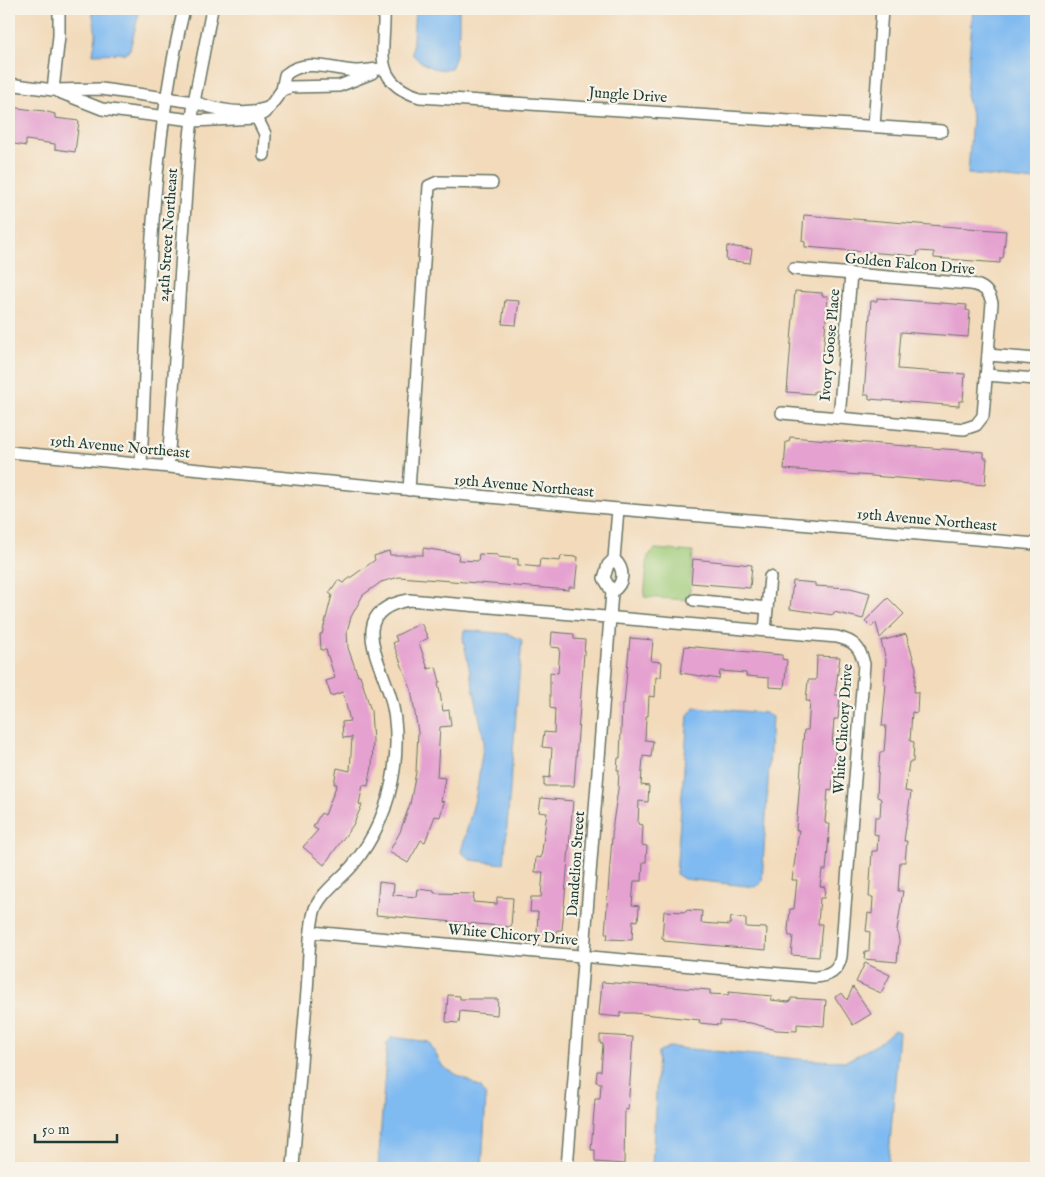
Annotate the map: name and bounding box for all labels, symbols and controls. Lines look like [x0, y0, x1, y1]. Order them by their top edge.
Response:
street label: Jungle Drive [586, 83, 668, 107]
street label: 24th Street Northeast [154, 167, 182, 303]
street label: Golden Falcon Drive [844, 249, 976, 279]
street label: Ivory Goose Place [816, 288, 844, 402]
street label: 19th Avenue Northeast [49, 431, 191, 463]
street label: 19th Avenue Northeast [453, 470, 595, 502]
street label: 19th Avenue Northeast [856, 504, 998, 536]
street label: White Chicory Drive [829, 663, 857, 795]
street label: Dandelion Street [563, 810, 589, 918]
street label: White Chicory Drive [447, 920, 579, 950]
scale bar [35, 1112, 118, 1144]
text: 50 m [42, 1120, 70, 1139]

